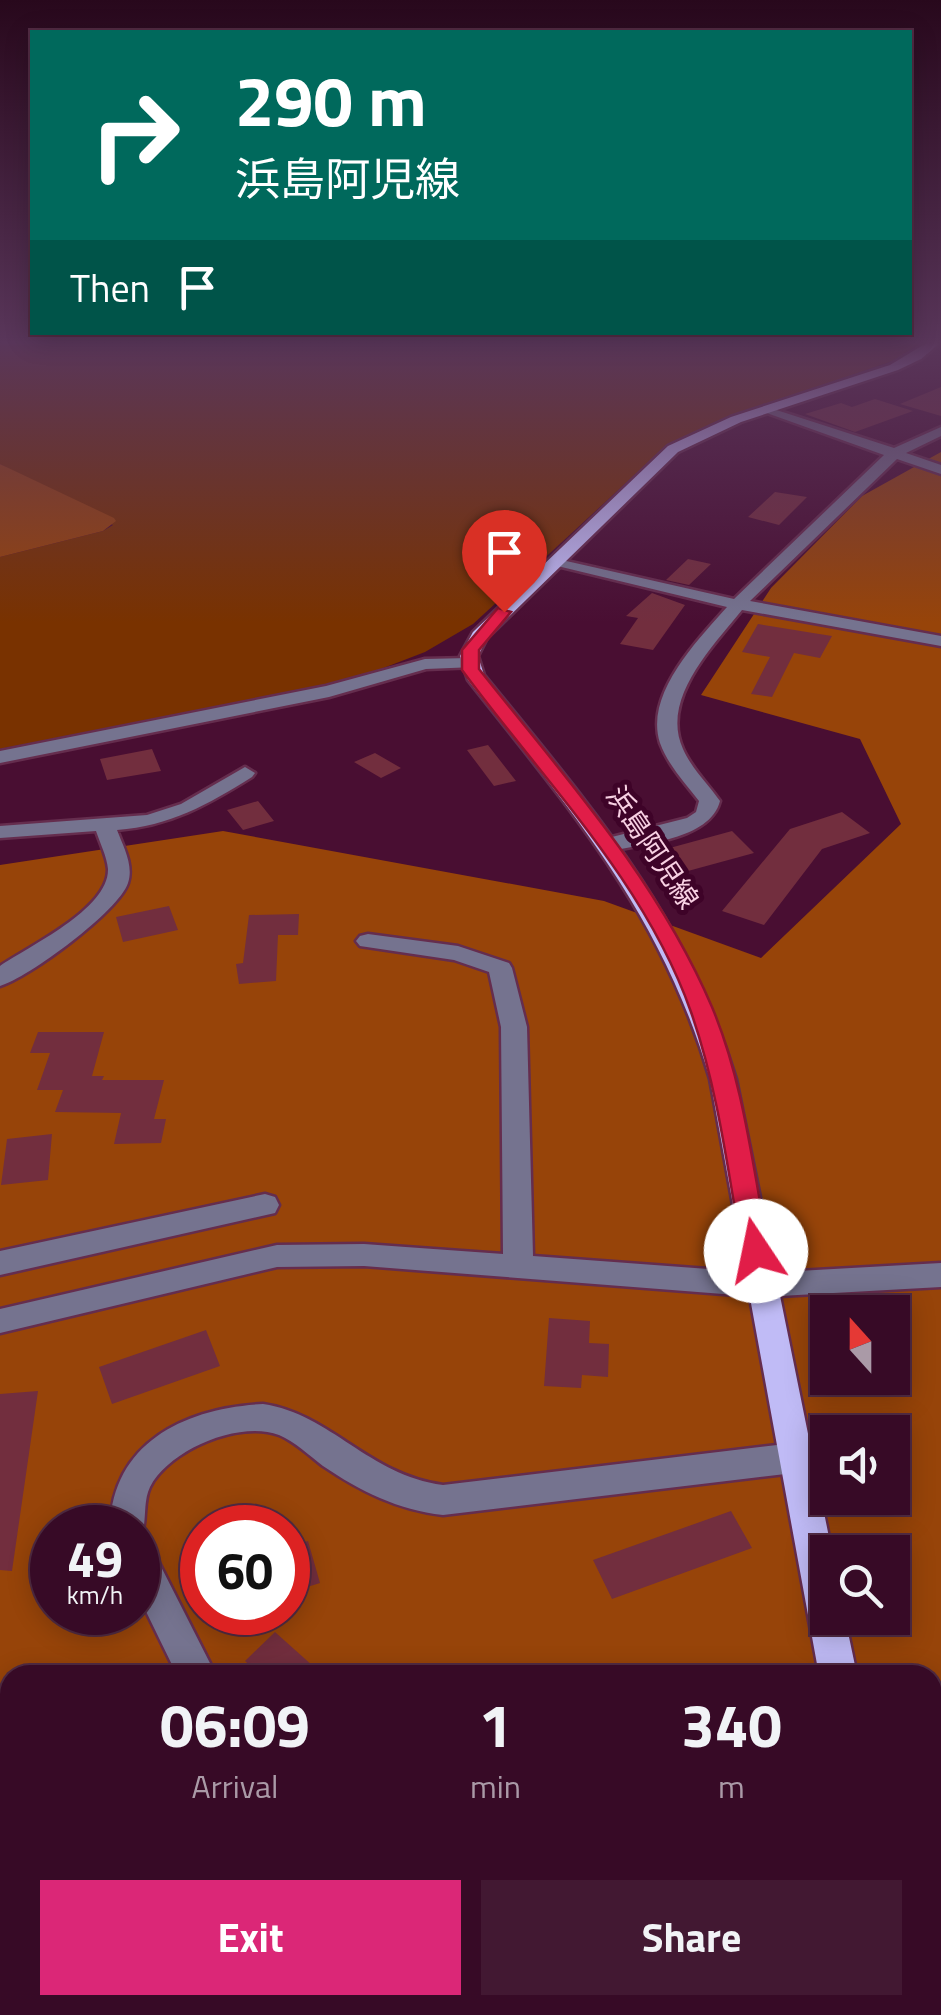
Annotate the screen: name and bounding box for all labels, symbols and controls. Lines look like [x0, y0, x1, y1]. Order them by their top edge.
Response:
text: 290 m [235, 47, 427, 153]
icon: right [70, 70, 200, 200]
text: 浜島阿児線 [235, 144, 460, 212]
text: Then [70, 259, 150, 317]
icon: arrive [170, 260, 225, 315]
pin [462, 510, 547, 613]
icon: arrive [477, 525, 532, 580]
street label: 浜島阿児線 [596, 777, 710, 917]
position arrow [704, 1199, 808, 1303]
north arrow [810, 1295, 910, 1395]
map controls [810, 1295, 910, 1635]
button: sound [810, 1415, 910, 1515]
speed limit sign: 60 [180, 1505, 310, 1635]
text: 49 [67, 1520, 123, 1596]
button: search [810, 1535, 910, 1635]
text: km/h [67, 1576, 123, 1614]
text: 06:09 [160, 1679, 310, 1770]
text: 1 [479, 1679, 512, 1770]
text: 340 [681, 1679, 782, 1770]
text: Arrival [192, 1762, 278, 1810]
text: min [470, 1762, 521, 1810]
text: m [718, 1762, 745, 1810]
button: Exit [40, 1880, 461, 1995]
button: Share [481, 1880, 902, 1995]

